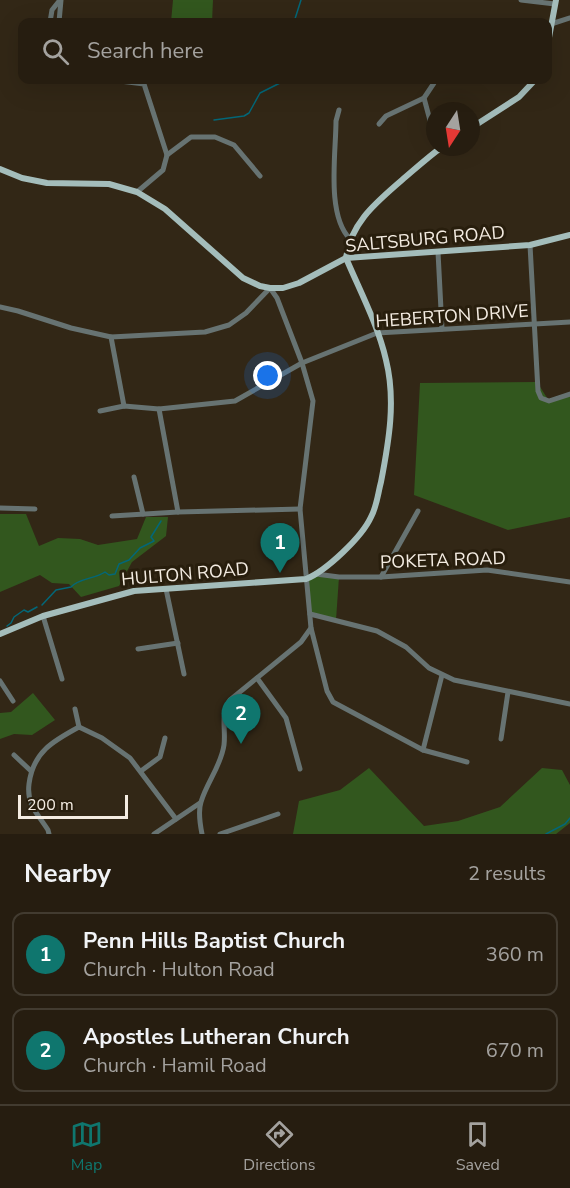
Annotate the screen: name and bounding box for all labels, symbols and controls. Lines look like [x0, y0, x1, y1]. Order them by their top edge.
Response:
search box [18, 18, 552, 84]
icon: search [39, 35, 72, 68]
text: Search here [87, 36, 204, 66]
north arrow [426, 102, 480, 156]
street label: SALTSBURG ROAD [344, 220, 506, 258]
street label: HEBERTON DRIVE [375, 299, 529, 333]
your location [253, 361, 282, 390]
pin: 1 [260, 524, 300, 573]
street label: POKETA ROAD [380, 546, 506, 574]
street label: HULTON ROAD [120, 556, 250, 592]
pin: 2 [222, 694, 260, 744]
scale bar [18, 792, 128, 820]
text: 200 m [27, 794, 74, 816]
text: Nearby [24, 856, 111, 891]
text: 2 results [468, 860, 546, 887]
text: Penn Hills Baptist Church [83, 926, 345, 956]
text: 1 [40, 941, 52, 968]
text: 360 m [486, 941, 544, 968]
text: Church · Hulton Road [83, 956, 275, 983]
text: Apostles Lutheran Church [83, 1022, 350, 1052]
text: 2 [40, 1037, 52, 1064]
text: 670 m [486, 1037, 544, 1064]
text: Church · Hamil Road [83, 1052, 267, 1079]
tab: Map [70, 1118, 103, 1176]
tab: Directions [243, 1118, 315, 1176]
tab: Saved [456, 1118, 500, 1176]

